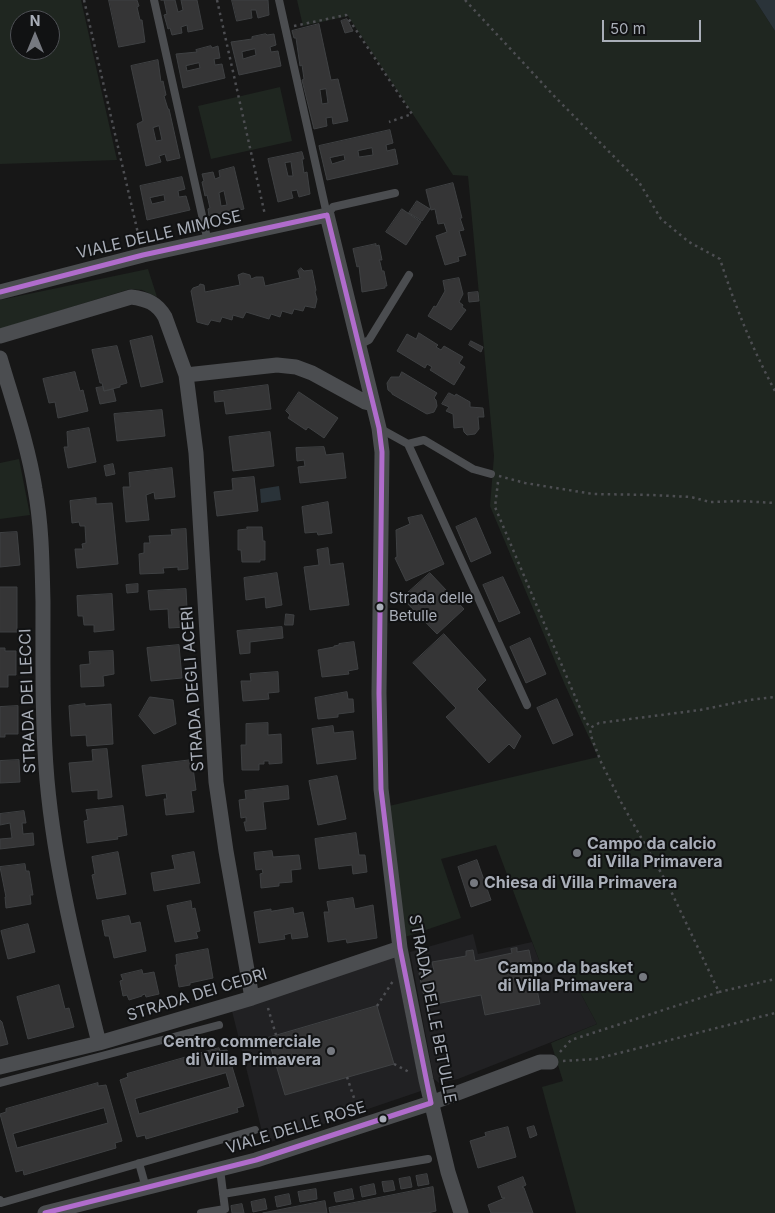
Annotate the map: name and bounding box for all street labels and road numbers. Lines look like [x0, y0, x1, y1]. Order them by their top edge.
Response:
street label: VIALE DELLE MIMOSE [75, 207, 243, 263]
street label: STRADA DEGLI ACERI [178, 606, 208, 772]
street label: STRADA DEI LECCI [16, 628, 40, 774]
street label: STRADA DELLE BETULLE [404, 913, 460, 1105]
street label: STRADA DEI CEDRI [124, 964, 270, 1026]
street label: VIALE DELLE ROSE [224, 1098, 368, 1158]

